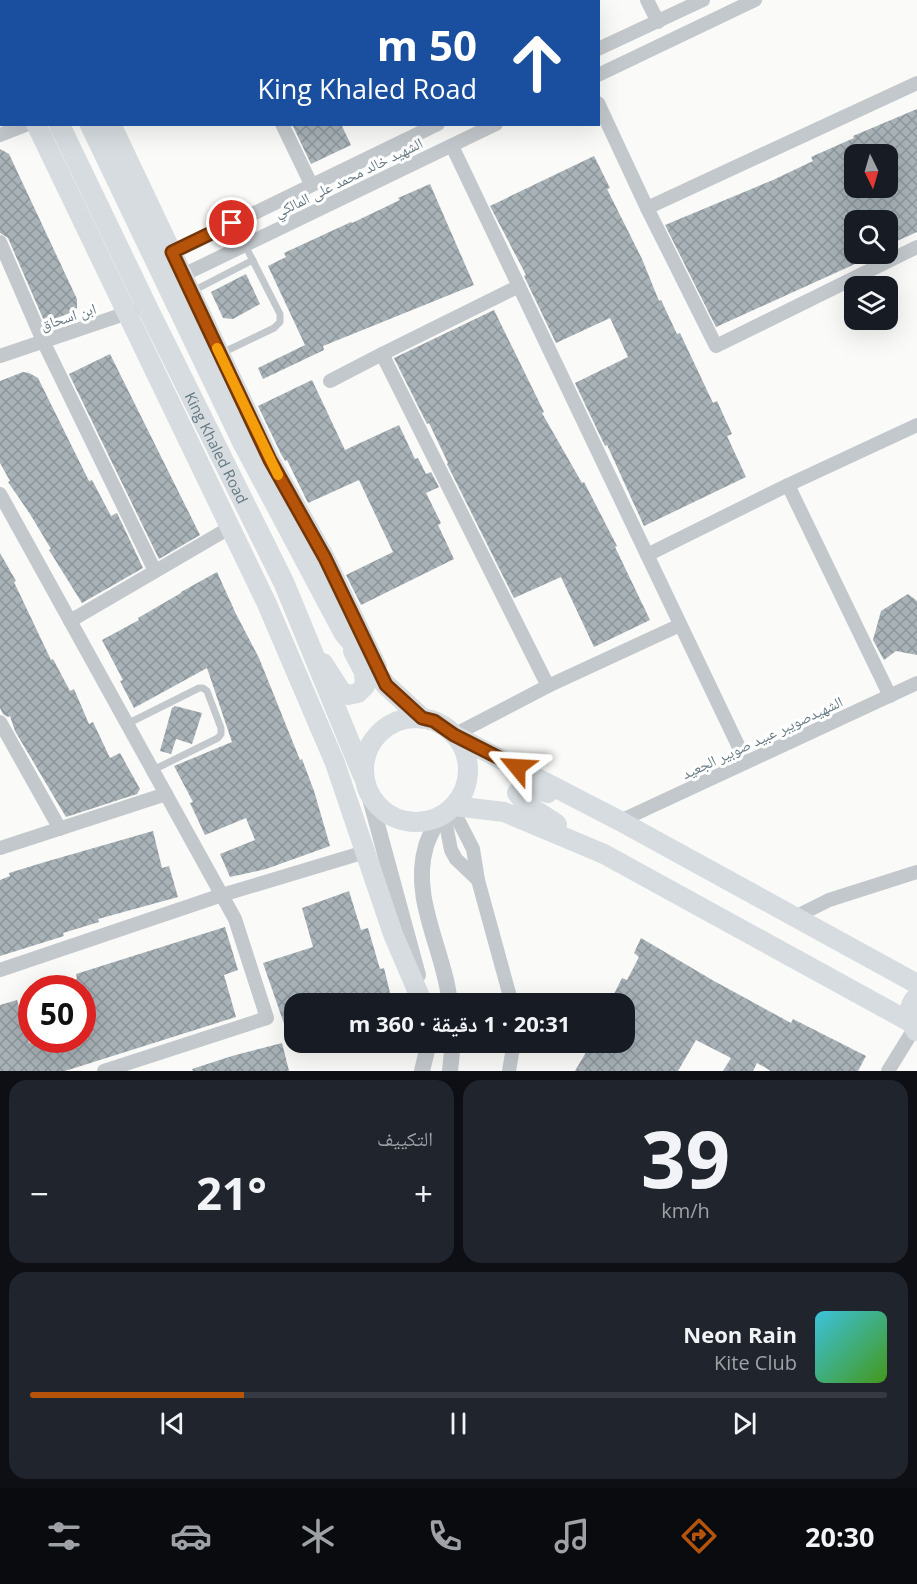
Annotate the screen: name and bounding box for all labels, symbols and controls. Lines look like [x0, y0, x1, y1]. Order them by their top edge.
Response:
text: 50 m [377, 16, 477, 73]
icon: ahead [498, 24, 576, 102]
text: King Khaled Road [257, 70, 477, 107]
street label: الشهيد خالد محمد على المالكي [270, 132, 427, 224]
north arrow [844, 144, 898, 198]
map controls [844, 144, 898, 330]
pin [206, 197, 257, 248]
icon: arrive [215, 206, 248, 239]
button: search [844, 210, 898, 264]
button: layers [844, 276, 898, 330]
street label: ابن اسحاق [38, 298, 99, 335]
street label: King Khaled Road [181, 388, 253, 507]
street label: الشهيدصويبر عبيد صوبير الجعيد [678, 691, 846, 783]
position arrow [485, 735, 549, 799]
speed limit sign: 50 [18, 975, 96, 1053]
text: 20:31 · 1 دقيقة · 360 m [349, 1008, 570, 1038]
text: 39 [641, 1105, 730, 1211]
text: التكييف [377, 1125, 433, 1152]
text: 21° [196, 1162, 267, 1223]
text: − [30, 1171, 49, 1216]
text: + [414, 1171, 433, 1216]
text: km/h [661, 1197, 710, 1224]
text: Neon Rain [683, 1319, 797, 1349]
text: Kite Club [714, 1349, 797, 1376]
icon: previous [156, 1407, 189, 1440]
icon: pause [442, 1407, 475, 1440]
icon: next [728, 1407, 761, 1440]
icon: filters [43, 1515, 85, 1557]
icon: car [170, 1515, 212, 1557]
icon: climate [297, 1515, 339, 1557]
icon: phone [424, 1515, 466, 1557]
icon: music [551, 1515, 593, 1557]
icon: directions [678, 1515, 720, 1557]
text: 20:30 [805, 1518, 874, 1555]

